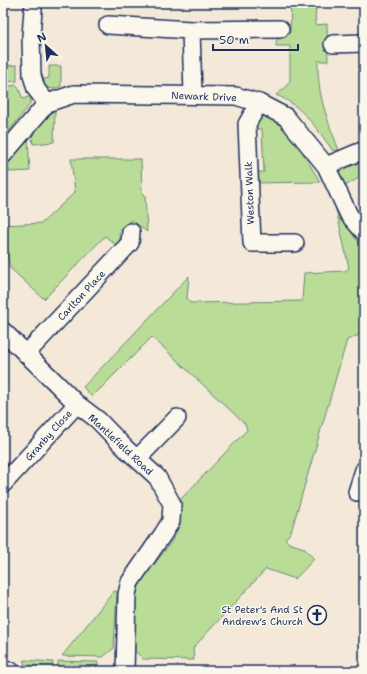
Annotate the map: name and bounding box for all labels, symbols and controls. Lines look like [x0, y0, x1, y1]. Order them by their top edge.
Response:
north arrow [26, 26, 66, 66]
scale bar [213, 26, 298, 52]
text: N [34, 29, 49, 46]
text: 50 m [219, 32, 249, 48]
street label: Newark Drive [171, 89, 237, 104]
street label: Weston Walk [242, 161, 257, 225]
street label: Carlton Place [55, 267, 108, 323]
street label: Granby Close [22, 407, 75, 464]
street label: Mantlefield Road [85, 411, 156, 478]
place label: St Peter's And St Andrew's Church [222, 603, 303, 628]
church icon: St Peter's And St Andrew's Church [306, 604, 328, 626]

